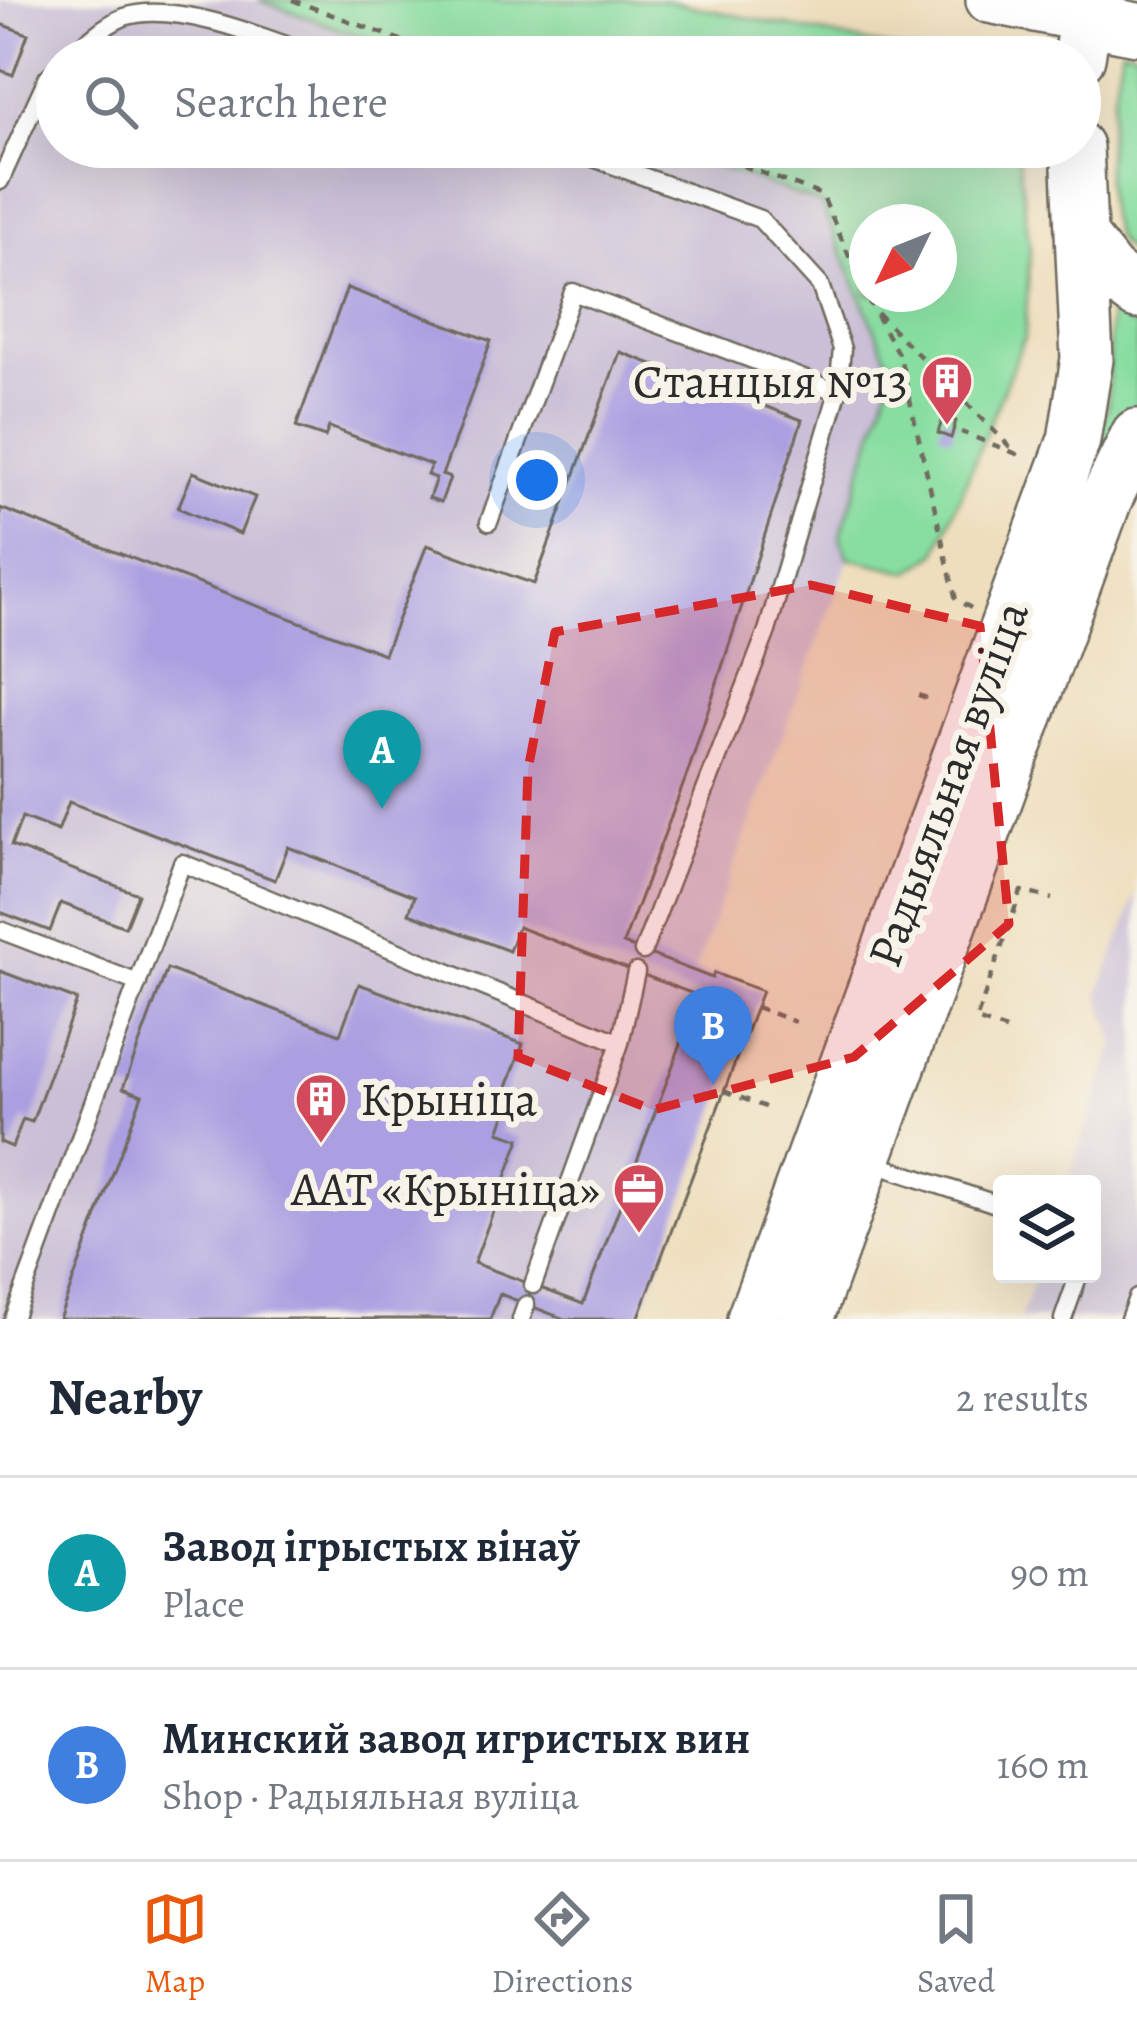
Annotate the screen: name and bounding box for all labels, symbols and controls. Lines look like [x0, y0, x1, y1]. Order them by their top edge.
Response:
search box [36, 36, 1101, 168]
icon: search [78, 69, 144, 135]
text: Search here [174, 71, 388, 133]
north arrow [849, 204, 957, 312]
place label: Станцыя №13 [633, 348, 908, 414]
building icon: Станцыя №13 [919, 353, 975, 427]
your location [507, 450, 567, 510]
street label: Радыяльная вуліца [851, 592, 1045, 976]
pin: A [343, 710, 421, 809]
pin: B [674, 986, 752, 1085]
place label: Крыніца [360, 1066, 537, 1132]
building icon: Крыніца [293, 1071, 349, 1145]
place label: ААТ «Крыніца» [290, 1156, 600, 1222]
office icon: ААТ «Крыніца» [611, 1161, 667, 1235]
map controls [993, 1175, 1101, 1283]
button: layers [993, 1175, 1101, 1283]
text: Nearby [48, 1362, 202, 1432]
text: 2 results [956, 1371, 1089, 1424]
text: Завод ігрыстых вінаў [162, 1515, 580, 1577]
text: A [75, 1546, 99, 1599]
text: 90 m [1010, 1546, 1089, 1599]
text: Place [162, 1577, 245, 1630]
text: Минский завод игристых вин [162, 1707, 750, 1769]
text: B [75, 1738, 99, 1791]
text: 160 m [997, 1738, 1089, 1791]
text: Shop · Радыяльная вуліца [162, 1769, 579, 1822]
tab: Map [142, 1886, 208, 2003]
tab: Directions [492, 1886, 633, 2003]
tab: Saved [917, 1886, 995, 2003]

